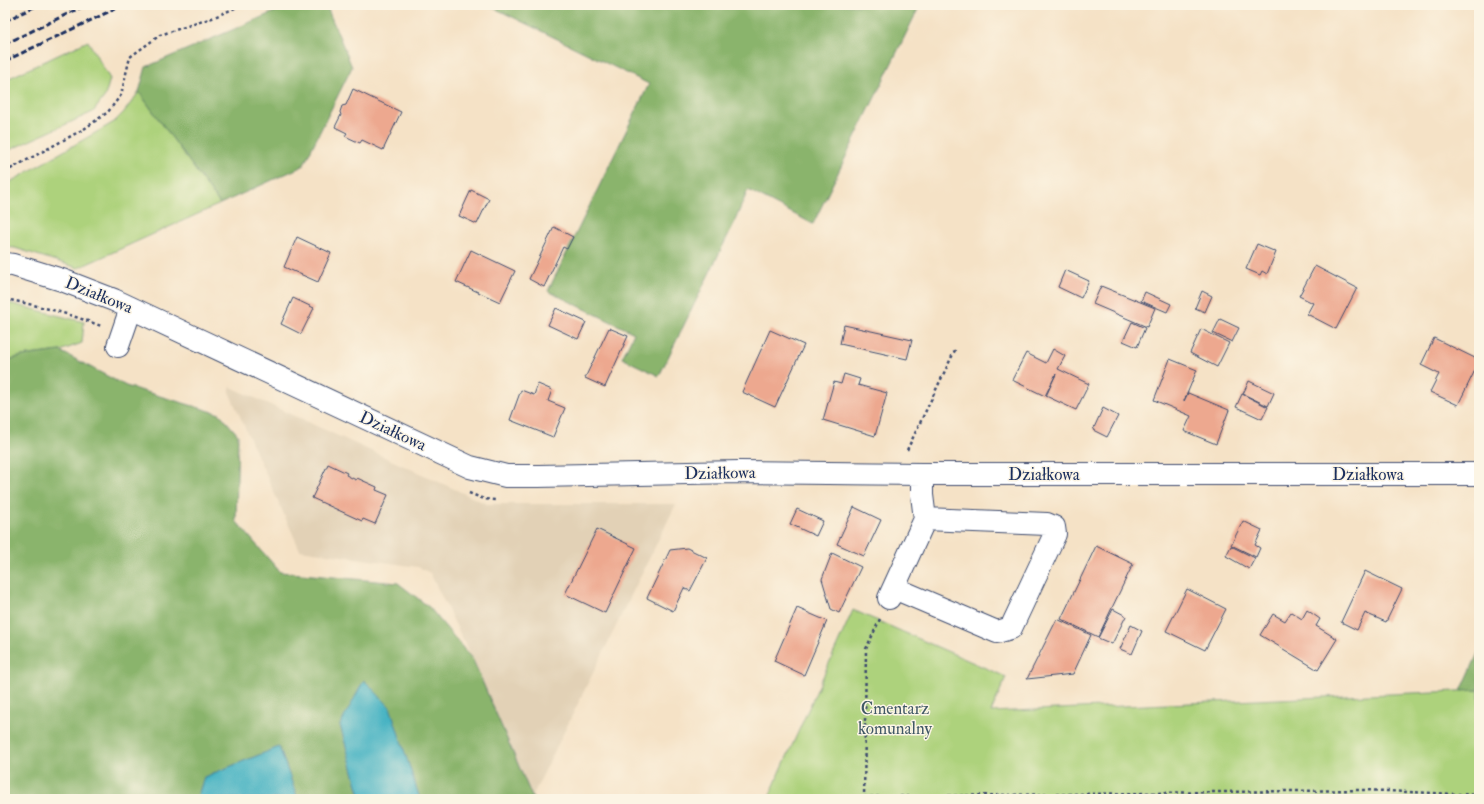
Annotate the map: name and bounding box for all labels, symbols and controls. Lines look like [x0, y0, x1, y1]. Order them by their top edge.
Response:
street label: Działkowa [62, 272, 137, 318]
street label: Działkowa [356, 406, 431, 456]
street label: Działkowa [684, 462, 757, 484]
street label: Działkowa [1008, 464, 1081, 485]
street label: Działkowa [1332, 464, 1405, 485]
park label: Cmentarz komunalny [858, 698, 933, 740]

